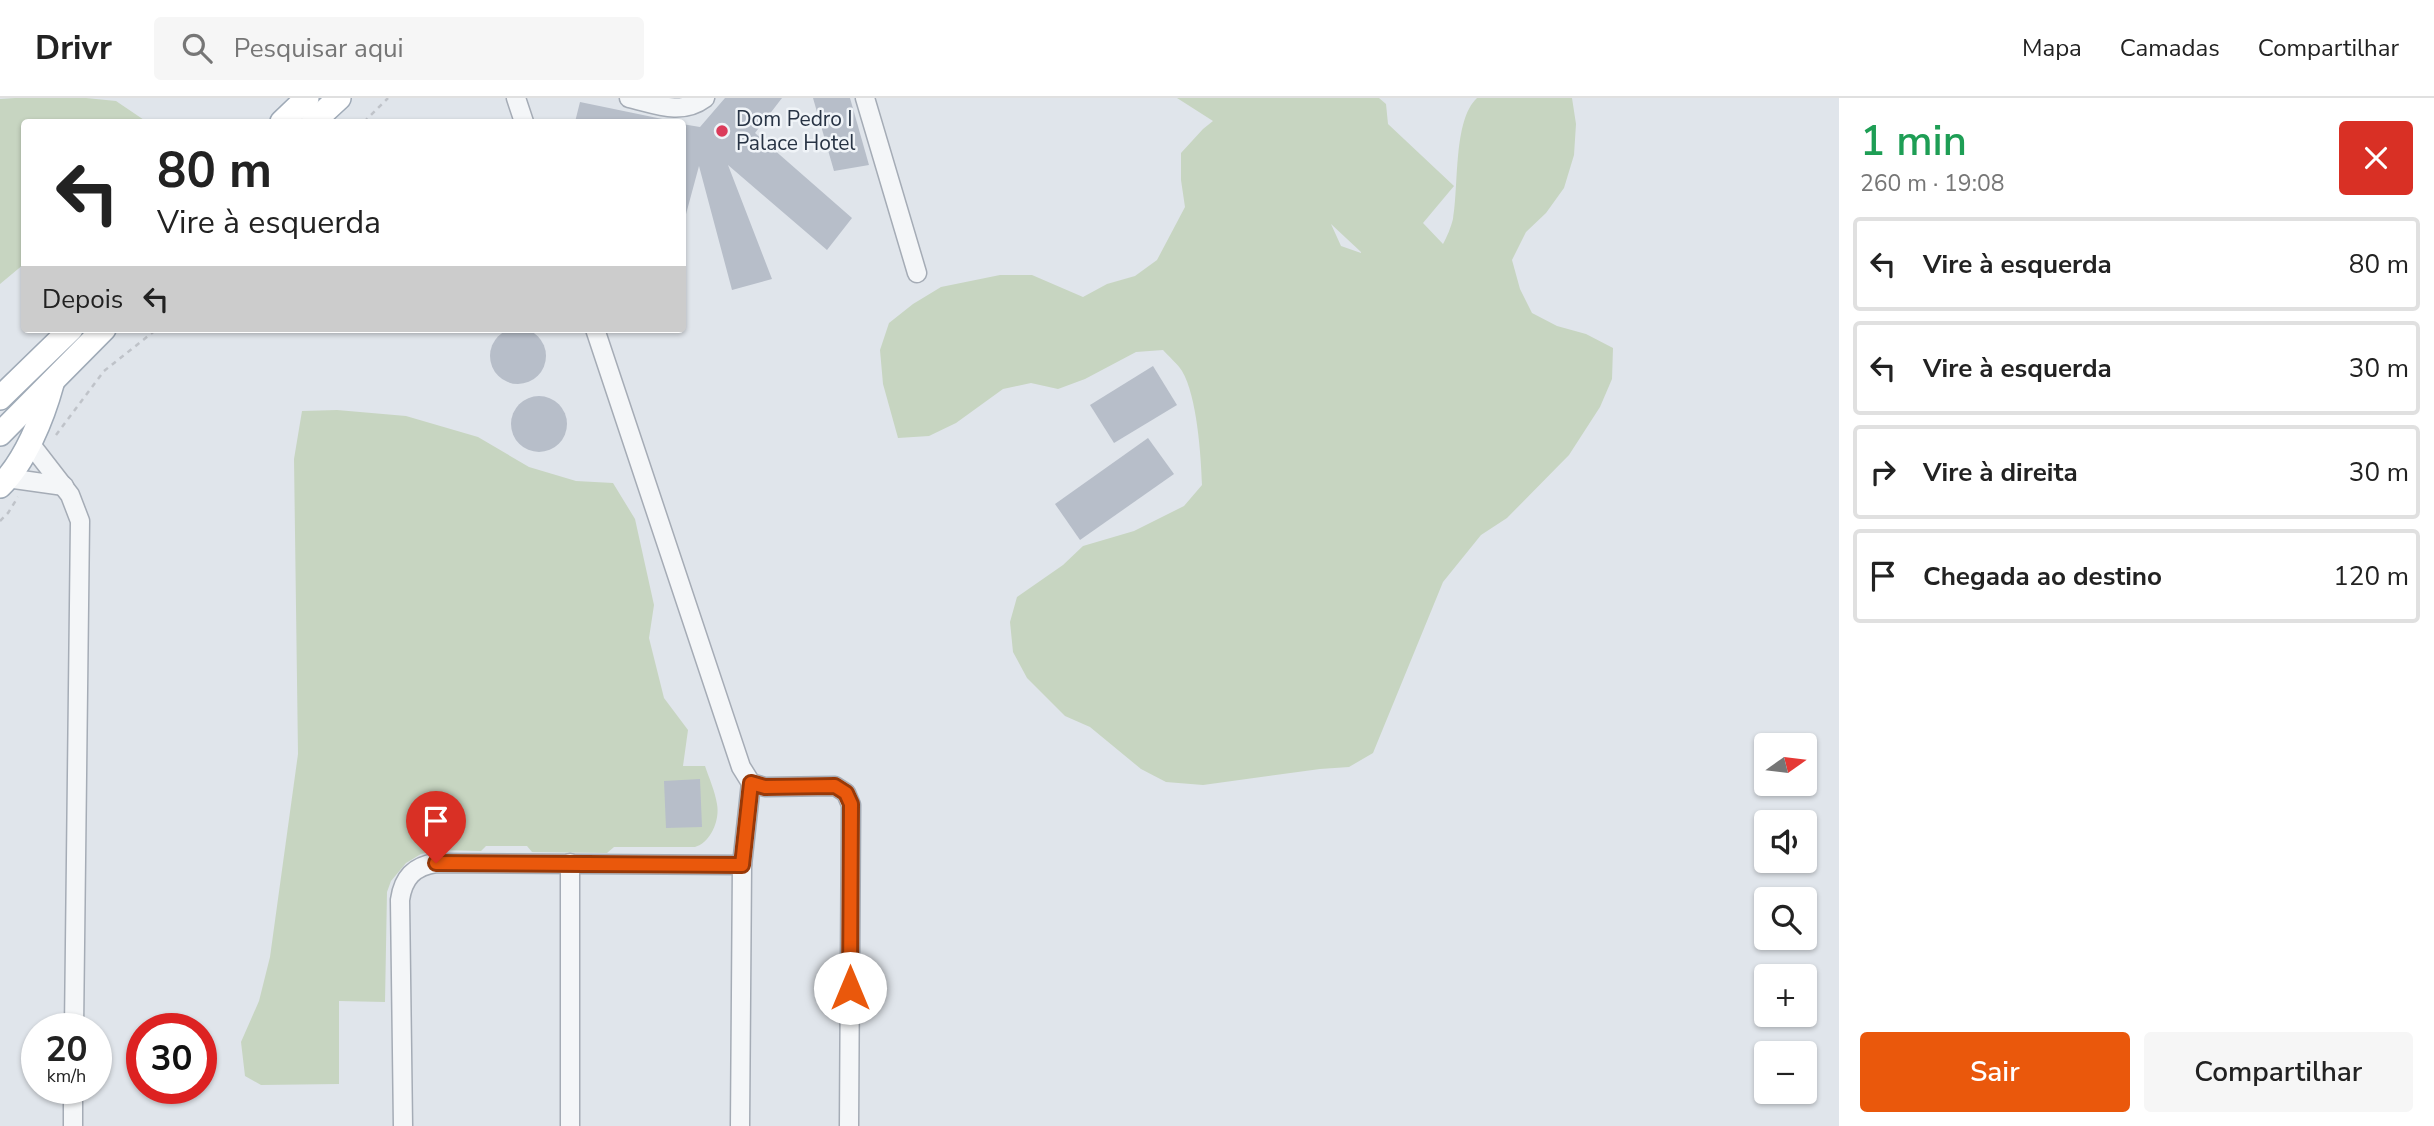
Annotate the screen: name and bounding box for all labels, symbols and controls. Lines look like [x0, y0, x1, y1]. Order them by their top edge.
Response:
search box [154, 17, 644, 80]
text: Drivr [35, 26, 112, 71]
icon: search [178, 29, 216, 67]
text: Pesquisar aqui [234, 31, 404, 66]
text: Mapa [2022, 32, 2082, 64]
text: Camadas [2120, 32, 2220, 64]
text: Compartilhar [2258, 32, 2399, 64]
place label: Dom Pedro I Palace Hotel [736, 105, 856, 157]
text: 1 min [1860, 113, 1967, 170]
button: close [2339, 121, 2413, 195]
marker: Dom Pedro I Palace Hotel [714, 123, 730, 139]
text: 80 m [157, 137, 272, 204]
icon: left [42, 147, 133, 238]
text: 260 m · 19:08 [1860, 168, 2005, 199]
text: Vire à esquerda [157, 201, 381, 244]
icon: left [1864, 245, 1902, 283]
text: Vire à esquerda [1923, 247, 2112, 282]
text: 80 m [2349, 247, 2409, 282]
icon: left [137, 280, 175, 318]
text: Depois [42, 282, 123, 317]
icon: left [1864, 349, 1902, 387]
text: Vire à esquerda [1923, 351, 2112, 386]
text: 30 m [2349, 351, 2409, 386]
icon: right [1864, 453, 1902, 491]
text: Vire à direita [1923, 455, 2078, 490]
text: 30 m [2349, 455, 2409, 490]
icon: arrive [1864, 557, 1902, 595]
text: Chegada ao destino [1923, 559, 2162, 594]
text: 120 m [2333, 559, 2409, 594]
north arrow [1754, 733, 1816, 796]
map controls [1754, 733, 1817, 1104]
pin [406, 791, 466, 863]
icon: arrive [417, 802, 455, 840]
button: sound [1754, 810, 1817, 873]
button: search [1754, 887, 1817, 950]
position arrow [813, 951, 887, 1025]
button: + [1754, 964, 1817, 1027]
speed limit sign: 30 [126, 1013, 217, 1104]
text: 20 [45, 1026, 88, 1073]
button: Sair [1860, 1032, 2130, 1112]
button: Compartilhar [2144, 1032, 2413, 1112]
button: − [1754, 1041, 1817, 1104]
text: km/h [47, 1064, 86, 1088]

